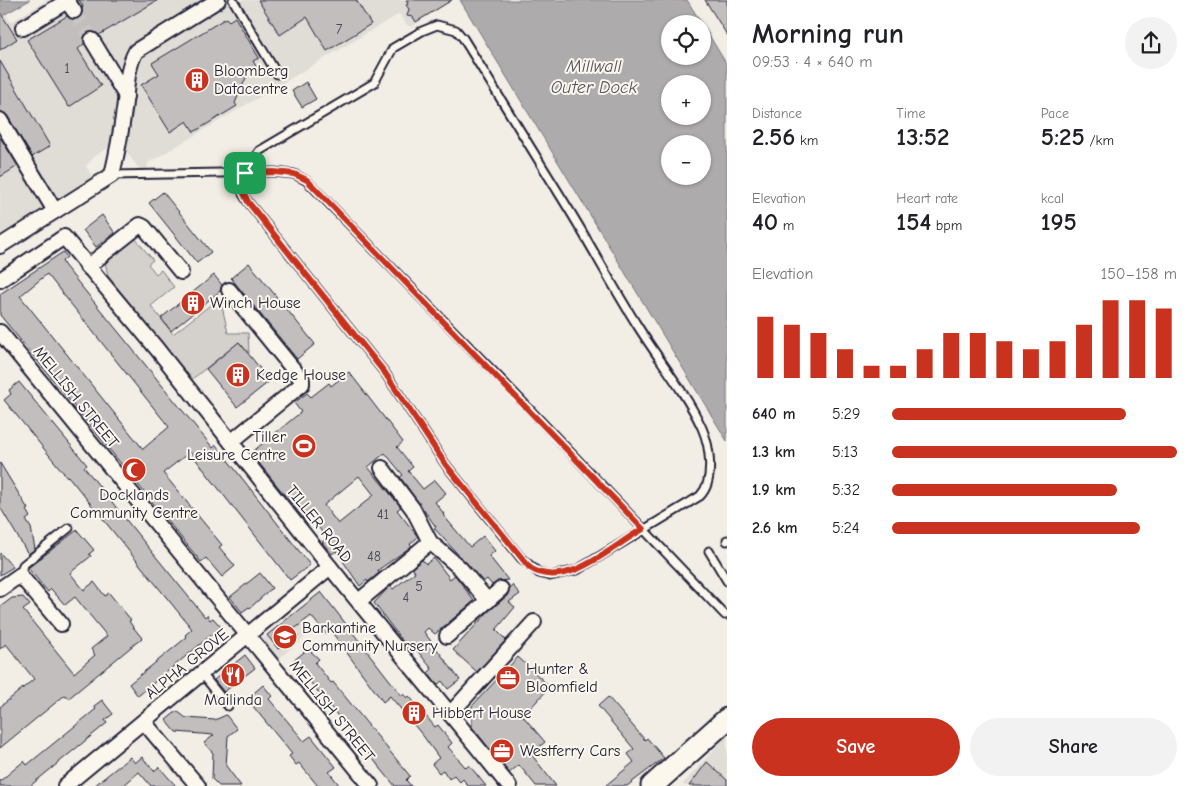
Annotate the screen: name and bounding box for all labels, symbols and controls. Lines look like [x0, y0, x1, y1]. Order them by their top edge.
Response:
map controls [661, 15, 711, 185]
button: locate [661, 15, 711, 65]
button: share [1125, 17, 1177, 69]
text: Morning run [752, 18, 904, 50]
house number: 7 [336, 21, 343, 38]
text: 09:53 · 4 × 640 m [752, 53, 873, 71]
water label: Millwall Outer Dock [551, 56, 638, 98]
house number: 1 [64, 60, 70, 77]
place label: Bloomberg Datacentre [214, 62, 289, 98]
building icon: Bloomberg Datacentre [184, 67, 210, 93]
button: + [661, 75, 711, 125]
text: Distance [752, 105, 802, 122]
text: Time [896, 105, 925, 122]
text: Pace [1041, 105, 1069, 122]
text: 2.56 [752, 122, 795, 151]
text: 13:52 [896, 122, 949, 151]
text: 5:25 [1041, 122, 1085, 151]
text: km [795, 132, 818, 149]
text: /km [1085, 132, 1114, 149]
button: − [661, 135, 711, 185]
pin [224, 152, 266, 194]
icon: arrive [231, 159, 259, 187]
text: Elevation [752, 190, 806, 207]
text: Heart rate [896, 190, 958, 207]
text: kcal [1041, 190, 1064, 207]
text: 40 [752, 207, 778, 236]
text: 154 [896, 207, 931, 236]
text: 195 [1041, 207, 1077, 236]
text: m [778, 217, 794, 234]
text: bpm [931, 217, 962, 234]
text: Elevation [752, 265, 813, 283]
text: 150–158 m [1101, 265, 1177, 283]
building icon: Winch House [180, 290, 206, 316]
place label: Winch House [210, 294, 301, 312]
street label: MELLISH STREET [30, 343, 123, 452]
building icon: Kedge House [225, 362, 251, 388]
place label: Kedge House [256, 366, 346, 384]
text: 640 m [752, 405, 795, 423]
text: 5:29 [832, 405, 860, 423]
place label: Tiller Leisure Centre [187, 428, 287, 464]
sports icon: Tiller Leisure Centre [291, 433, 317, 459]
text: 1.3 km [752, 443, 795, 461]
text: 5:13 [832, 443, 858, 461]
mosque icon: Docklands Community Centre [121, 457, 147, 483]
text: 1.9 km [752, 481, 796, 499]
text: 5:32 [832, 481, 860, 499]
street label: TILLER ROAD [282, 482, 356, 566]
place label: Docklands Community Centre [70, 486, 198, 522]
house number: 41 [377, 506, 389, 523]
text: 2.6 km [752, 519, 797, 537]
text: 5:24 [832, 519, 860, 537]
house number: 48 [367, 548, 381, 565]
house number: 5 [415, 578, 423, 595]
house number: 4 [403, 589, 410, 606]
place label: Barkantine Community Nursery [302, 619, 439, 655]
school or university icon: Barkantine Community Nursery [272, 624, 298, 650]
street label: ALPHA GROVE [142, 625, 232, 703]
street label: MELLISH STREET [286, 657, 379, 766]
place label: Hunter & Bloomfield [526, 660, 598, 696]
restaurant icon: Mailinda [220, 662, 246, 688]
office icon: Hunter & Bloomfield [495, 665, 521, 691]
place label: Mailinda [204, 691, 262, 709]
building icon: Hibbert House [401, 700, 427, 726]
place label: Hibbert House [432, 704, 531, 722]
button: Save [752, 718, 960, 776]
button: Share [970, 718, 1177, 776]
office icon: Westferry Cars [489, 738, 515, 764]
place label: Westferry Cars [520, 742, 621, 760]

